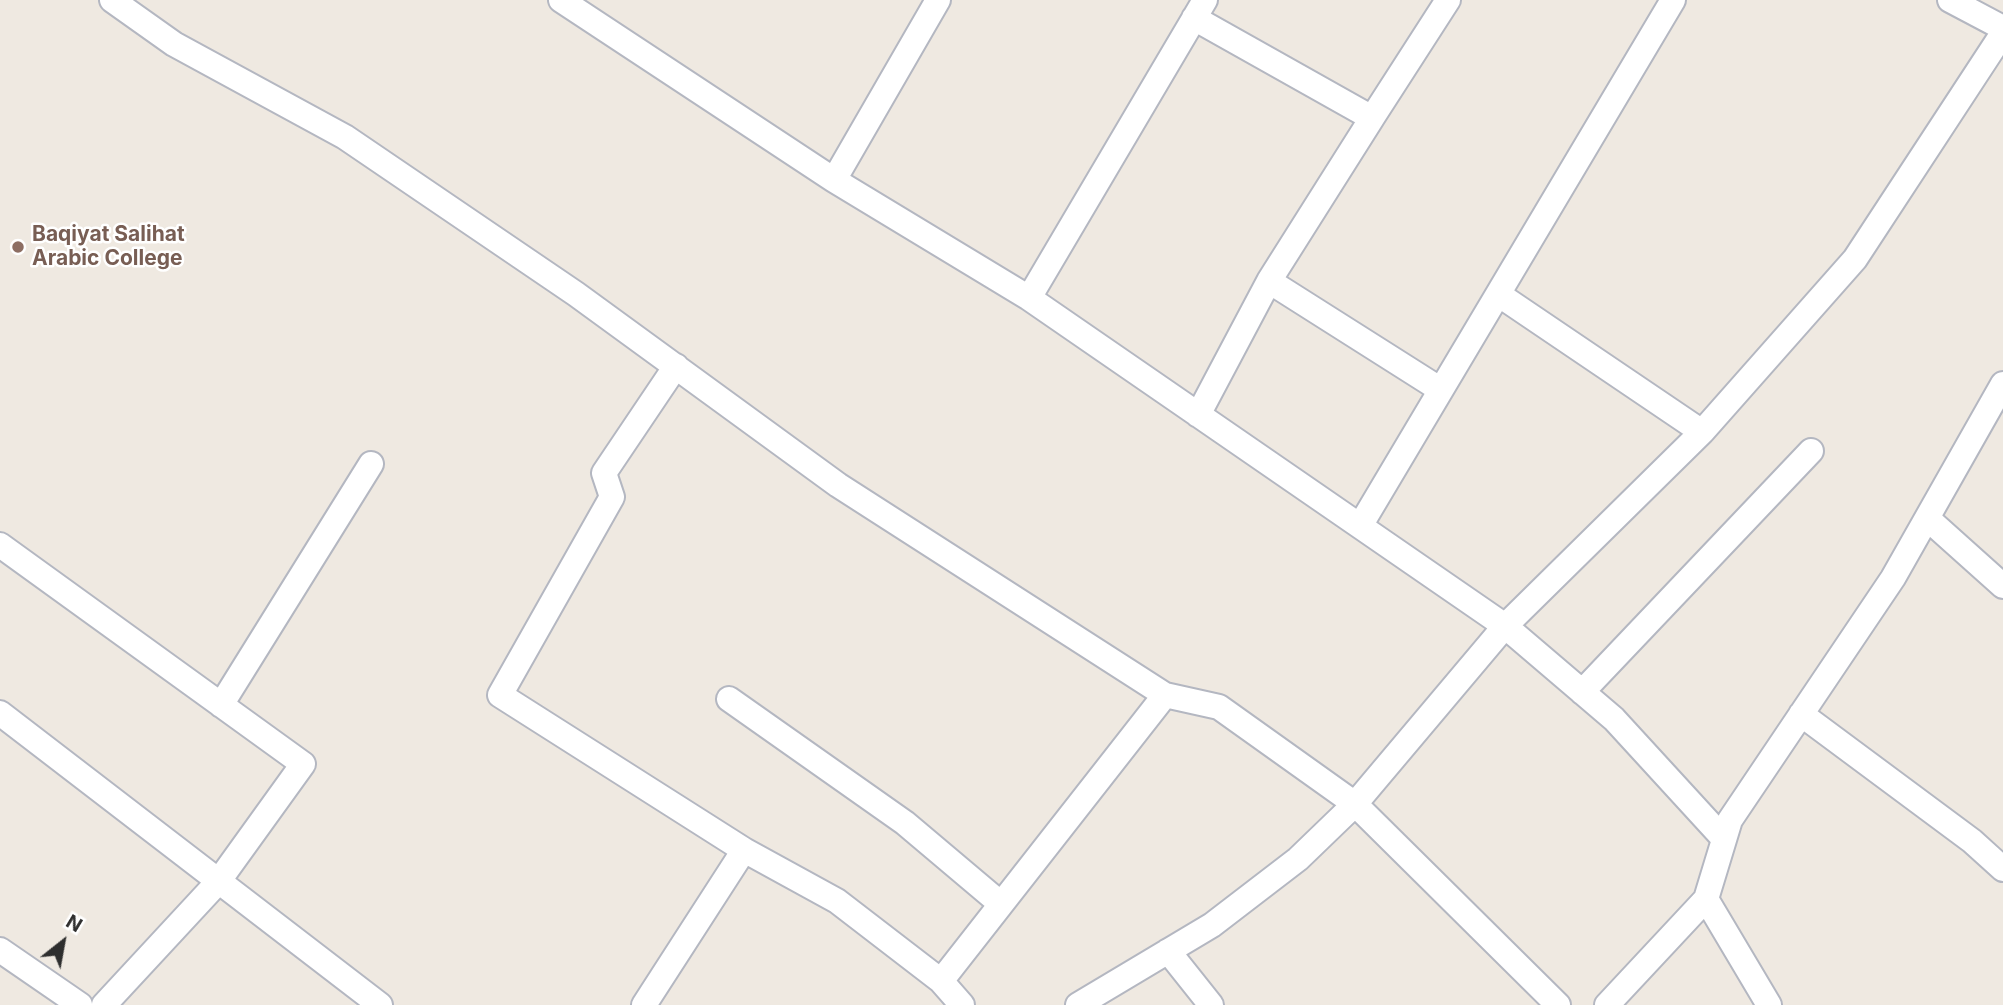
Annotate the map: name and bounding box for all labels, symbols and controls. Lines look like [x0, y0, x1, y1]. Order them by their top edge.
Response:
place label: Baqiyat Salihat Arabic College [32, 222, 185, 272]
marker: Baqiyat Salihat Arabic College [10, 239, 26, 255]
north arrow [28, 907, 98, 977]
text: N [62, 910, 86, 937]

